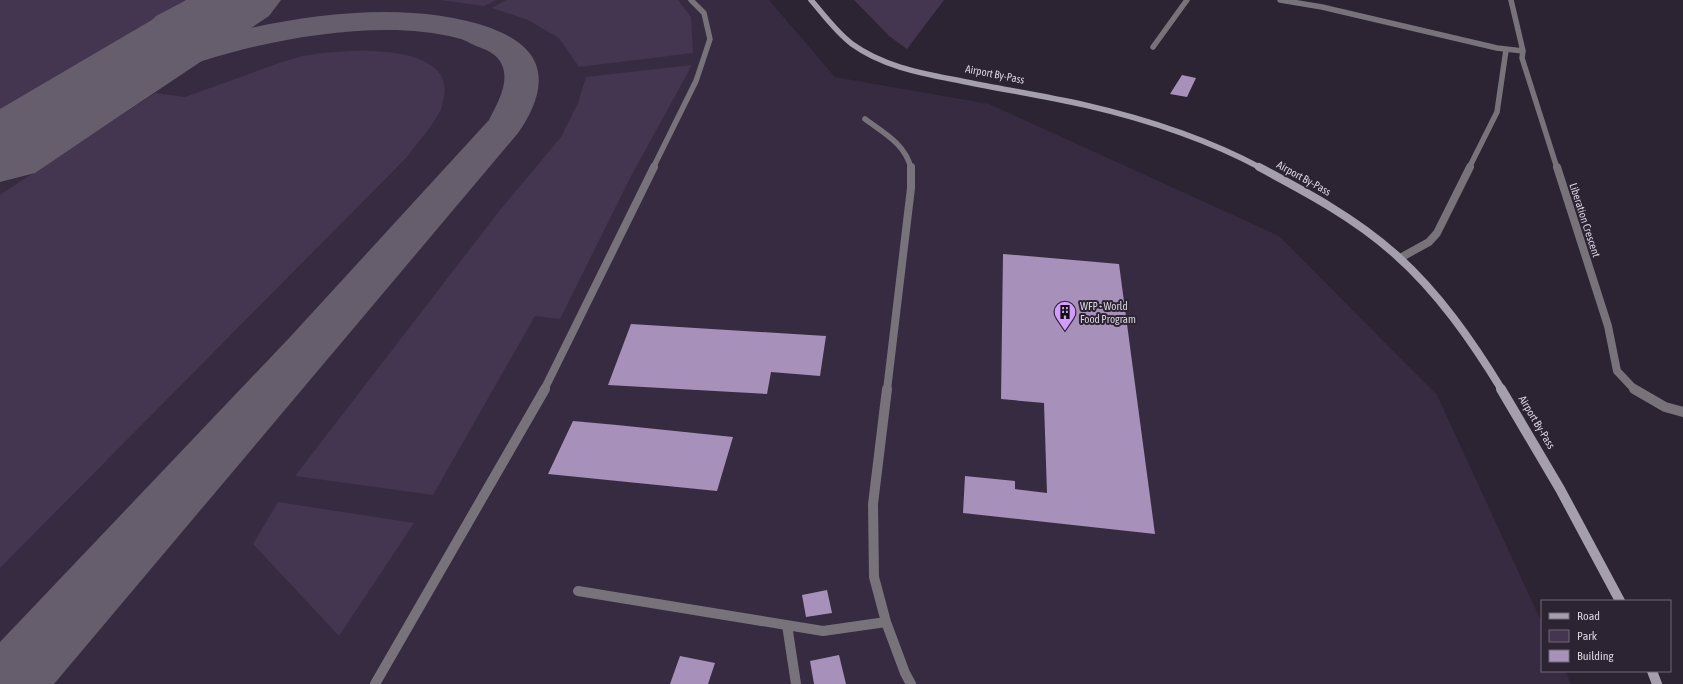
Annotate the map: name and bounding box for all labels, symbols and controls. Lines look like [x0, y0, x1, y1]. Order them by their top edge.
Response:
street label: Airport By-Pass [964, 62, 1026, 86]
street label: Airport By-Pass [1275, 158, 1333, 198]
street label: Liberation Crescent [1567, 181, 1603, 259]
building icon: WFP - World Food Program [1052, 299, 1078, 332]
place label: WFP - World Food Program [1080, 300, 1136, 325]
street label: Airport By-Pass [1516, 393, 1558, 451]
legend [1541, 600, 1671, 672]
text: Road [1577, 609, 1600, 623]
text: Park [1577, 629, 1598, 643]
text: Building [1577, 649, 1615, 663]

